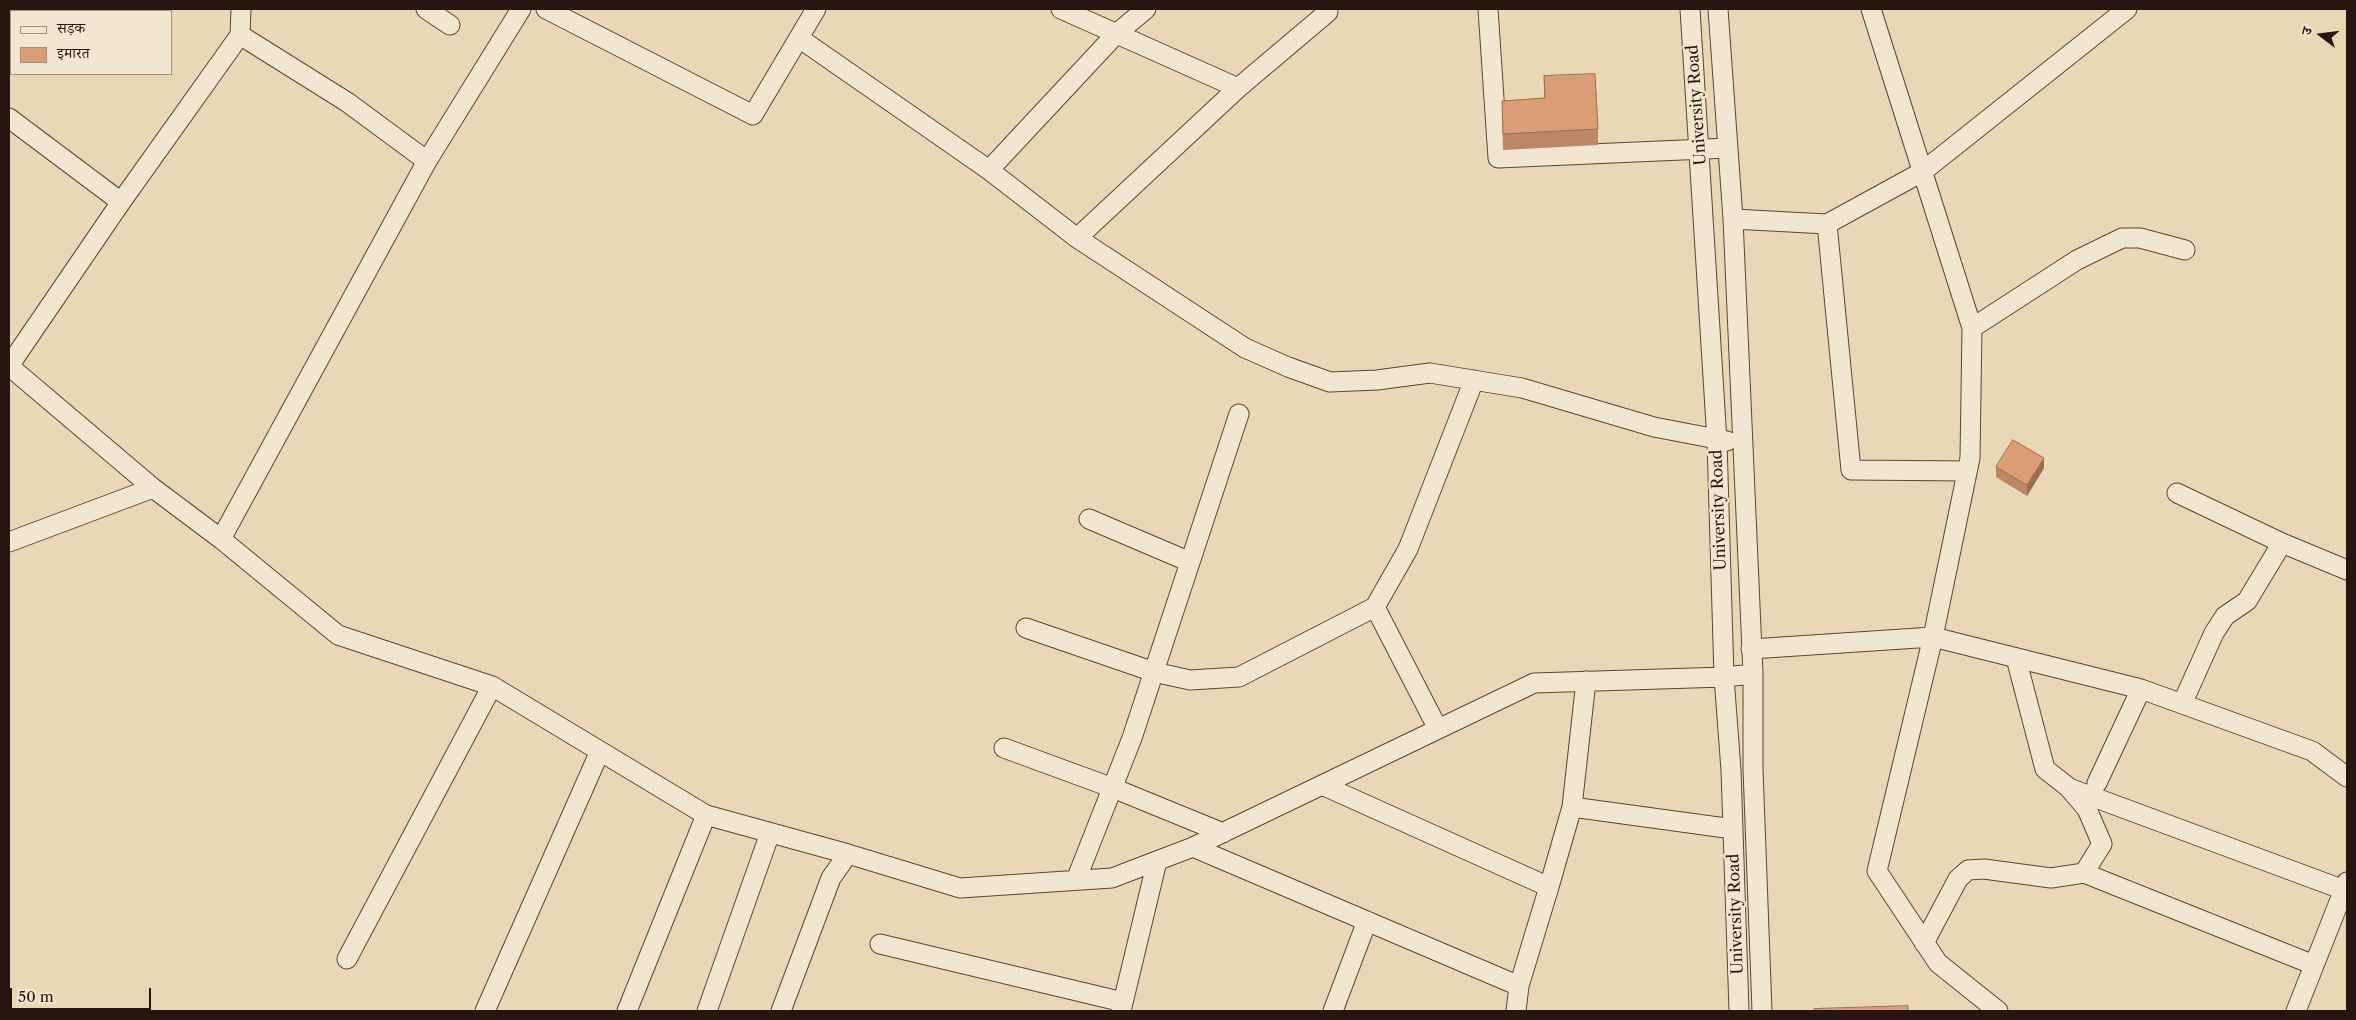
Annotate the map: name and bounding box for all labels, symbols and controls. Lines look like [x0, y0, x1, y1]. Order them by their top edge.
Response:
legend [10, 10, 172, 75]
north arrow [2296, 10, 2346, 60]
text: सड़क [57, 18, 85, 37]
text: उ [2297, 25, 2316, 37]
text: इमारत [57, 43, 90, 62]
street label: University Road [1683, 44, 1711, 166]
street label: University Road [1707, 449, 1731, 571]
street label: University Road [1724, 853, 1748, 975]
scale bar [12, 978, 154, 1010]
text: 50 m [18, 987, 54, 1006]

